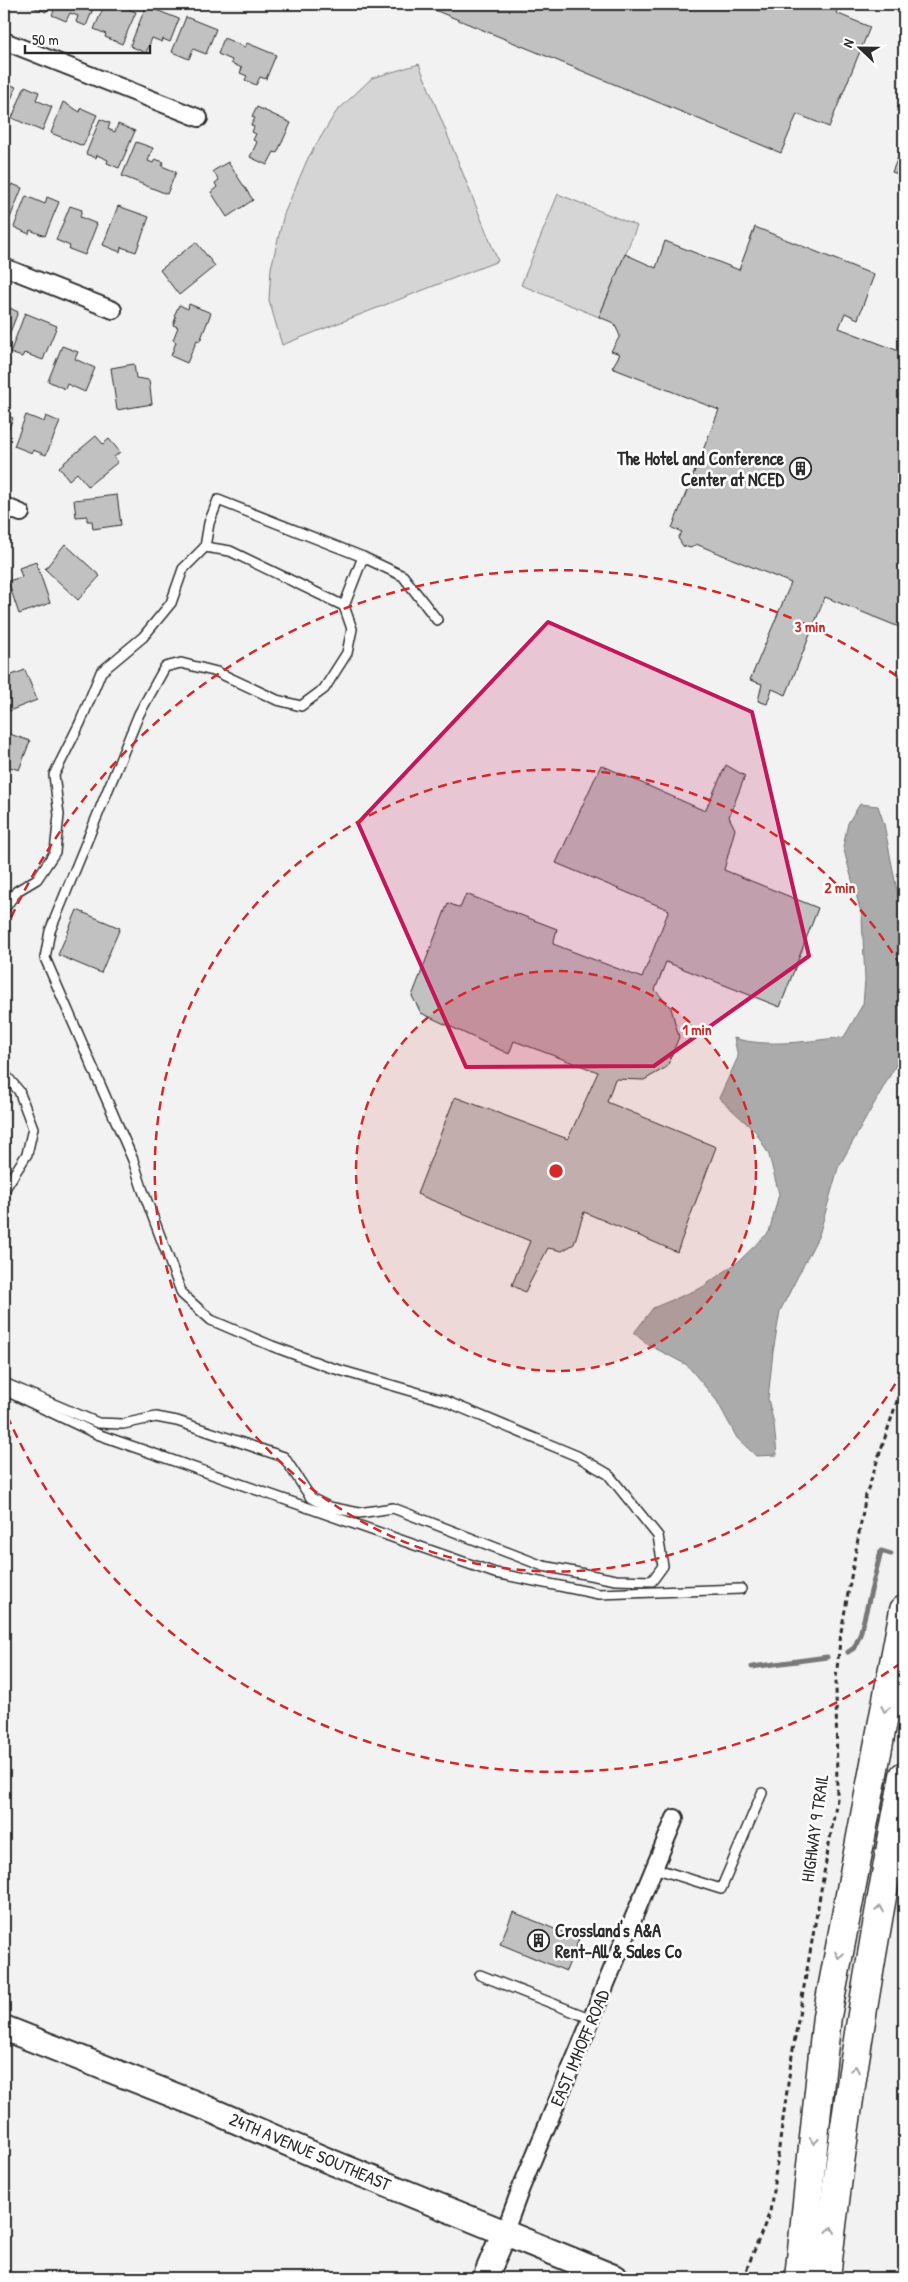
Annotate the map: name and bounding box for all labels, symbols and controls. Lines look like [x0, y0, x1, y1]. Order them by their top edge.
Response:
scale bar [25, 22, 150, 54]
north arrow [836, 22, 886, 72]
text: 50 m [32, 29, 59, 50]
text: N [837, 35, 858, 50]
place label: The Hotel and Conference Center at NCED [616, 446, 785, 492]
building icon: The Hotel and Conference Center at NCED [788, 457, 812, 481]
text: 3 min [795, 616, 825, 637]
text: 2 min [825, 877, 856, 898]
text: 1 min [682, 1019, 712, 1040]
centre of rings [547, 1162, 565, 1180]
one-way arrow [881, 1705, 891, 1713]
street label: HIGHWAY 9 TRAIL [795, 1772, 834, 1884]
one-way arrow [875, 1904, 885, 1913]
place label: Crossland's A&A Rent-All & Sales Co [555, 1918, 683, 1964]
building icon: Crossland's A&A Rent-All & Sales Co [527, 1929, 551, 1953]
one-way arrow [834, 1950, 844, 1959]
street label: EAST IMHOFF ROAD [544, 1985, 615, 2110]
one-way arrow [849, 2065, 859, 2073]
street label: 24TH AVENUE SOUTHEAST [226, 2106, 395, 2197]
one-way arrow [809, 2137, 820, 2145]
one-way arrow [825, 2225, 836, 2233]

